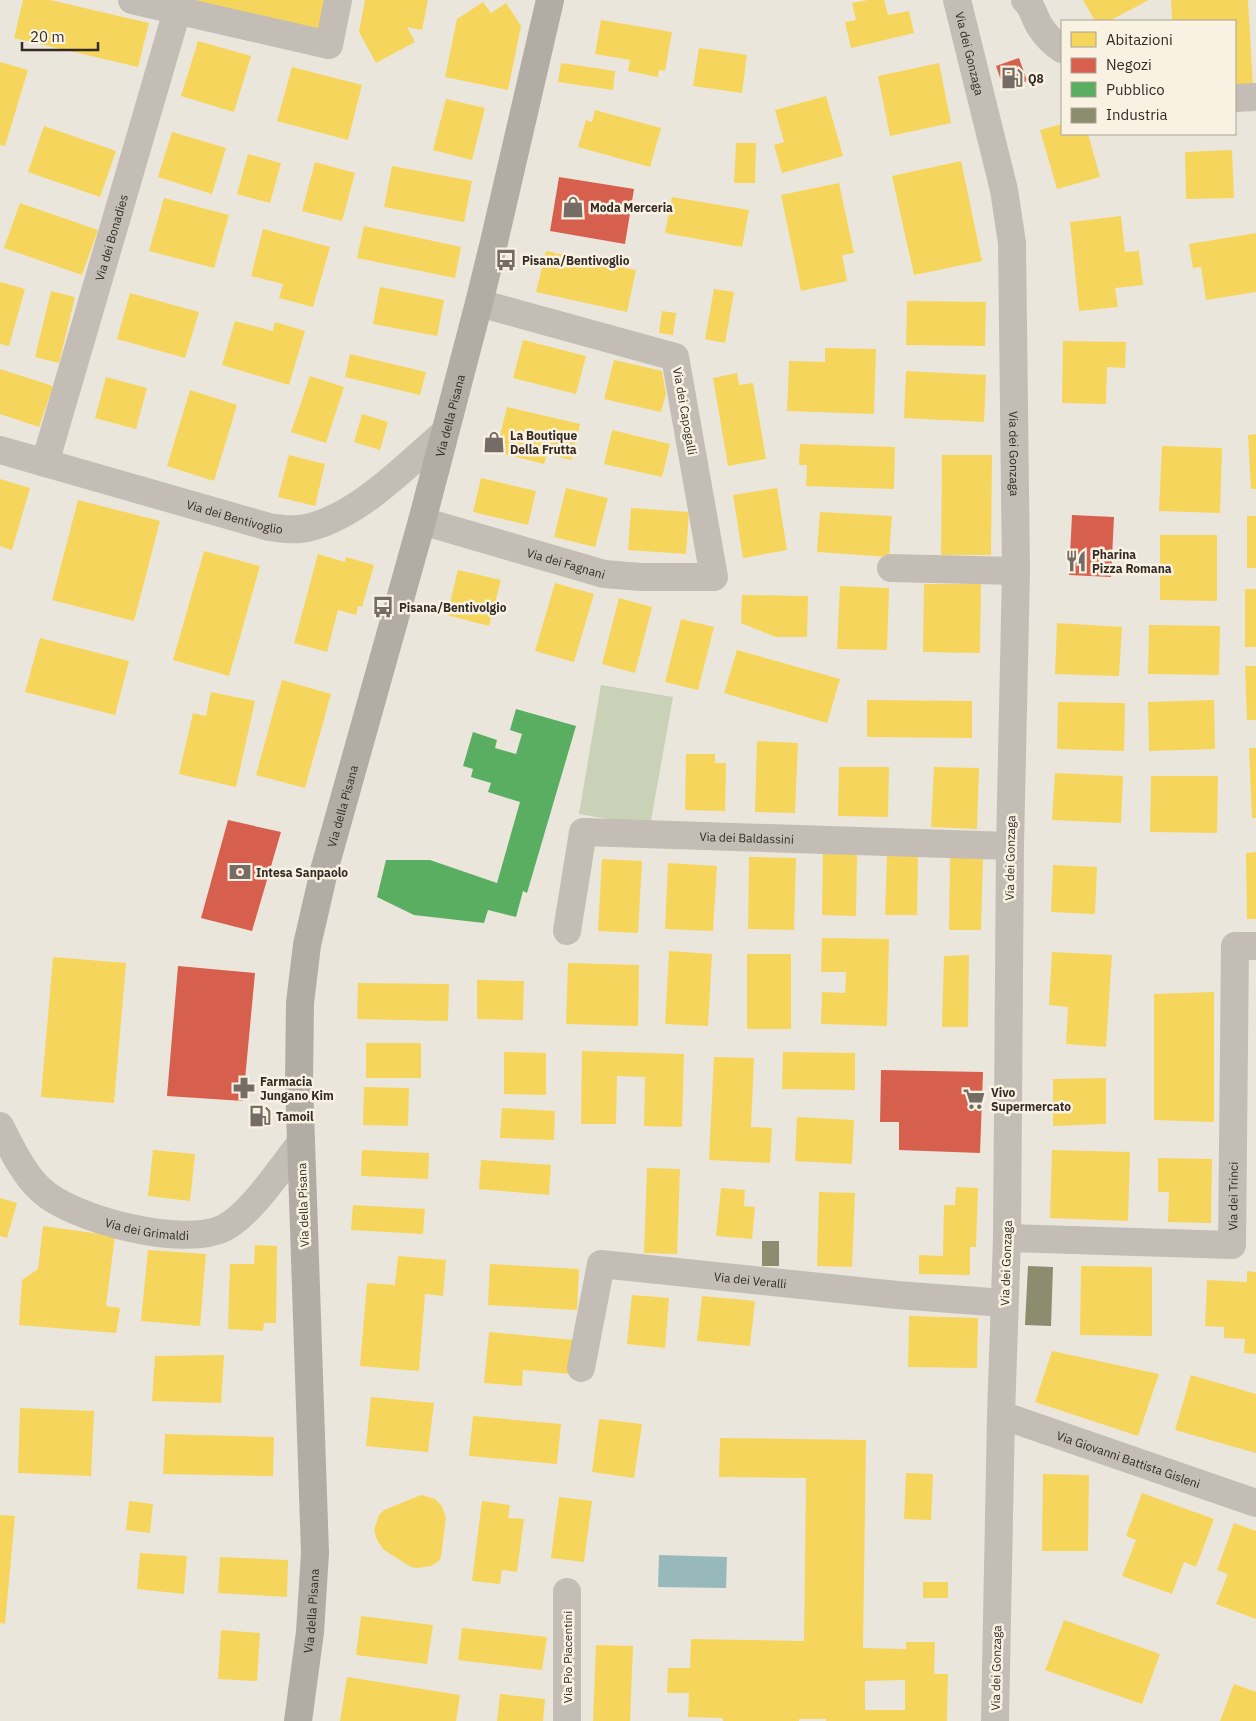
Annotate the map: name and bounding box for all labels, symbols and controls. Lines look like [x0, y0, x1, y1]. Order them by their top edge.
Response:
street label: Via dei Gonzaga [953, 10, 988, 97]
scale bar [22, 20, 99, 52]
legend [1061, 20, 1236, 135]
text: 20 m [30, 27, 65, 46]
text: Abitazioni [1106, 30, 1173, 49]
text: Negozi [1106, 55, 1152, 74]
fuel station icon: Q8 [999, 65, 1025, 91]
place label: Q8 [1028, 71, 1044, 86]
text: Pubblico [1106, 80, 1165, 99]
text: Industria [1106, 105, 1167, 124]
street label: Via dei Bonadies [91, 192, 131, 282]
shop icon: Moda Merceria [560, 194, 586, 220]
place label: Moda Merceria [590, 200, 673, 215]
bus stop icon: Pisana/Bentivoglio [493, 247, 519, 273]
place label: Pisana/Bentivoglio [522, 253, 630, 268]
street label: Via dei Capogalli [670, 366, 700, 456]
street label: Via della Pisana [432, 372, 468, 458]
street label: Via dei Gonzaga [1007, 411, 1023, 497]
place label: La Boutique Della Frutta [510, 428, 577, 457]
shop icon: La Boutique Della Frutta [481, 429, 507, 455]
street label: Via dei Bentivoglio [185, 496, 284, 536]
street label: Via dei Fagnani [525, 544, 607, 581]
place label: Pharina Pizza Romana [1092, 547, 1172, 576]
restaurant icon: Pharina Pizza Romana [1063, 548, 1089, 574]
bus stop icon: Pisana/Bentivolgio [370, 594, 396, 620]
place label: Pisana/Bentivolgio [399, 600, 507, 615]
street label: Via della Pisana [323, 763, 361, 849]
street label: Via dei Gonzaga [1002, 815, 1018, 901]
street label: Via dei Baldassini [699, 828, 794, 846]
bank icon: Intesa Sanpaolo [227, 859, 253, 885]
place label: Intesa Sanpaolo [256, 865, 348, 880]
place label: Farmacia Jungano Kim [260, 1074, 334, 1103]
pharmacy icon: Farmacia Jungano Kim [231, 1075, 257, 1101]
place label: Vivo Supermercato [991, 1085, 1071, 1114]
supermarket icon: Vivo Supermercato [961, 1086, 987, 1112]
fuel station icon: Tamoil [247, 1103, 273, 1129]
place label: Tamoil [276, 1109, 314, 1124]
street label: Via della Pisana [294, 1162, 312, 1248]
street label: Via dei Trinci [1225, 1162, 1240, 1231]
street label: Via dei Grimaldi [103, 1214, 189, 1242]
street label: Via dei Gonzaga [997, 1219, 1015, 1306]
street label: Via dei Veralli [713, 1268, 787, 1291]
street label: Via Giovanni Battista Gisleni [1055, 1427, 1202, 1491]
street label: Via della Pisana [300, 1568, 322, 1654]
street label: Via Pio Piacentini [560, 1611, 575, 1703]
street label: Via dei Gonzaga [988, 1625, 1004, 1711]

